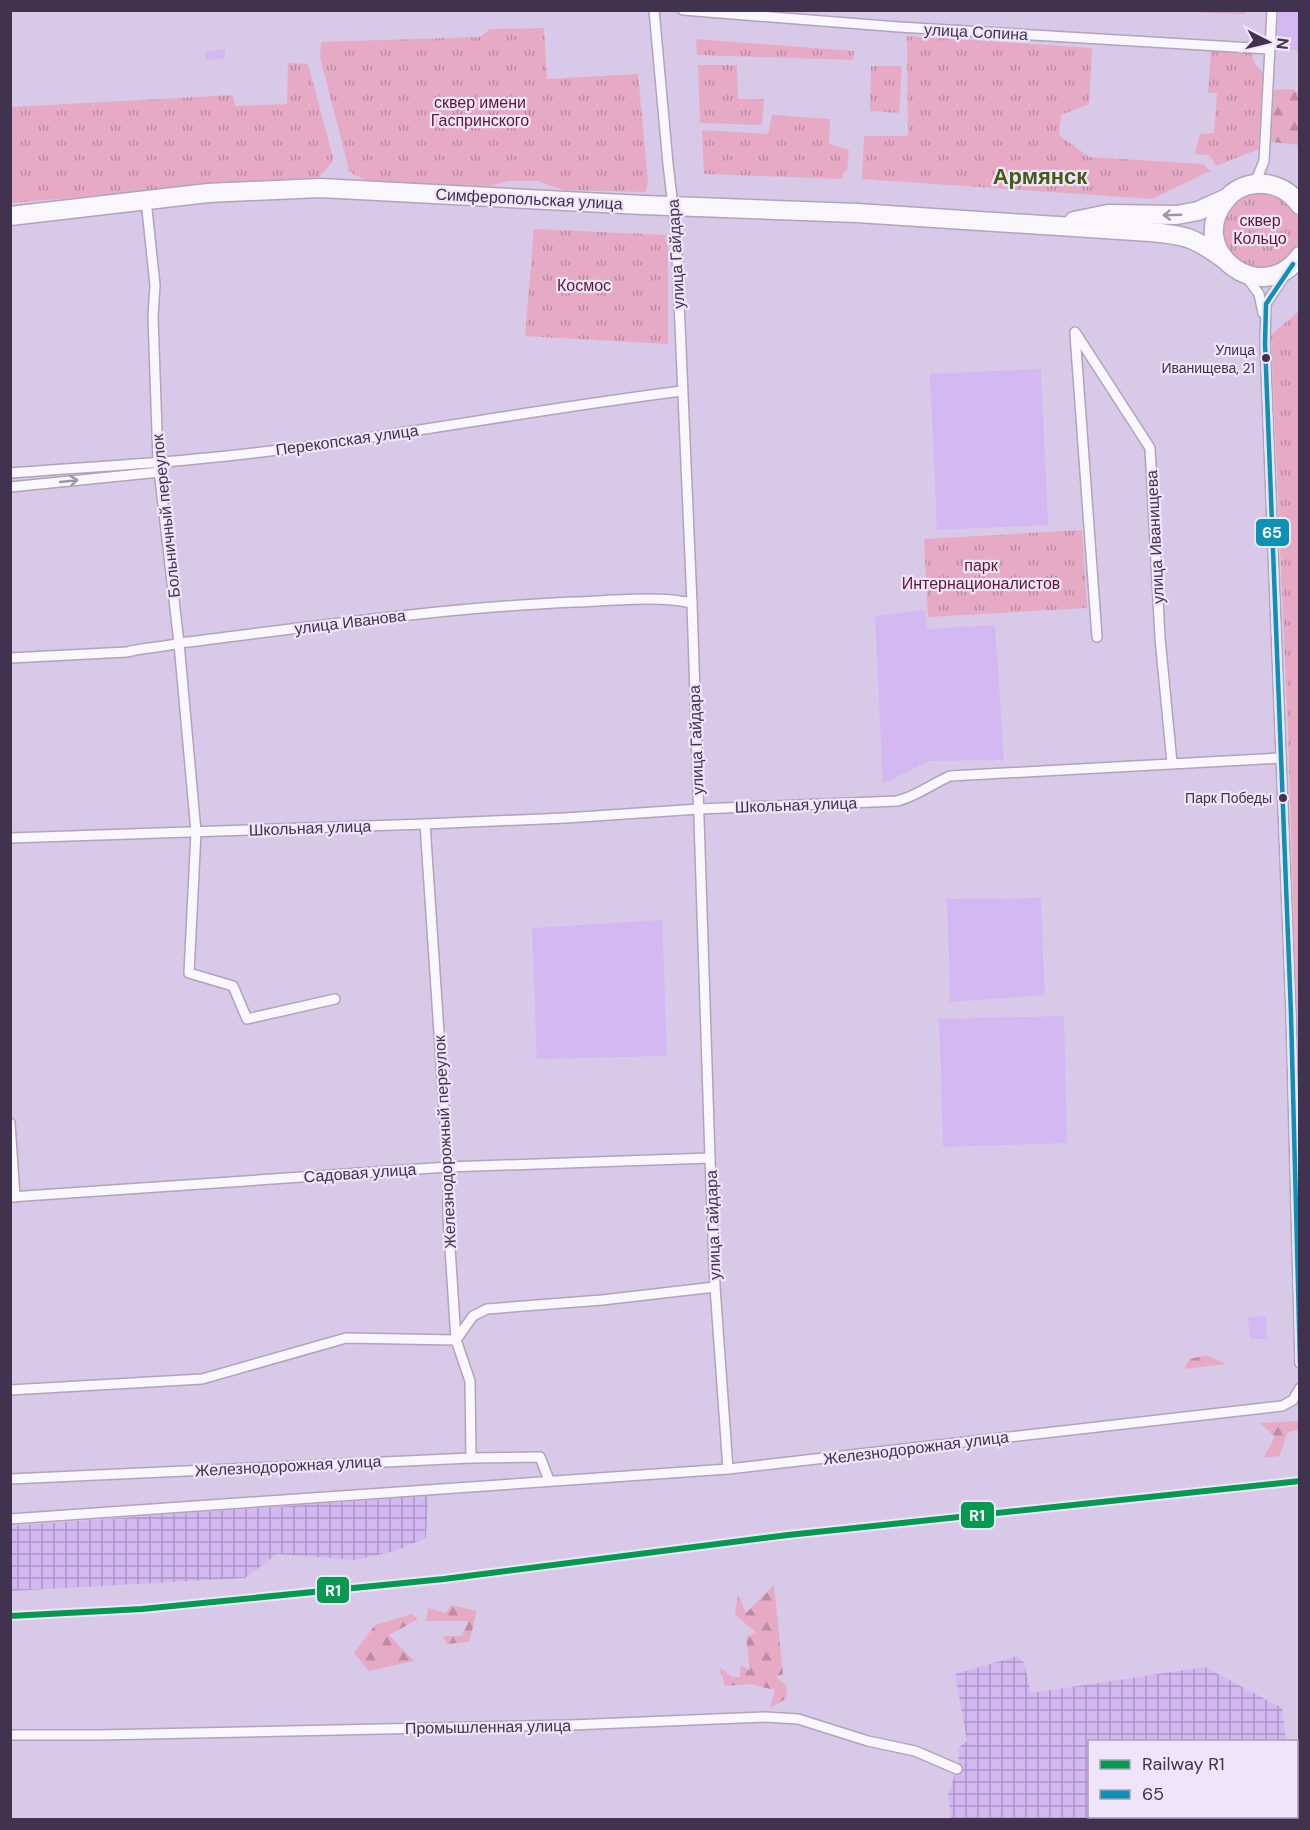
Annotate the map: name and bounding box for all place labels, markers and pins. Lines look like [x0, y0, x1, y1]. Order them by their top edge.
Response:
place label: Улица Иванищева, 21 [1161, 341, 1255, 377]
marker: Улица Иванищева, 21 [1260, 352, 1272, 364]
place label: Парк Победы [1185, 789, 1272, 807]
marker: Парк Победы [1277, 792, 1289, 804]

